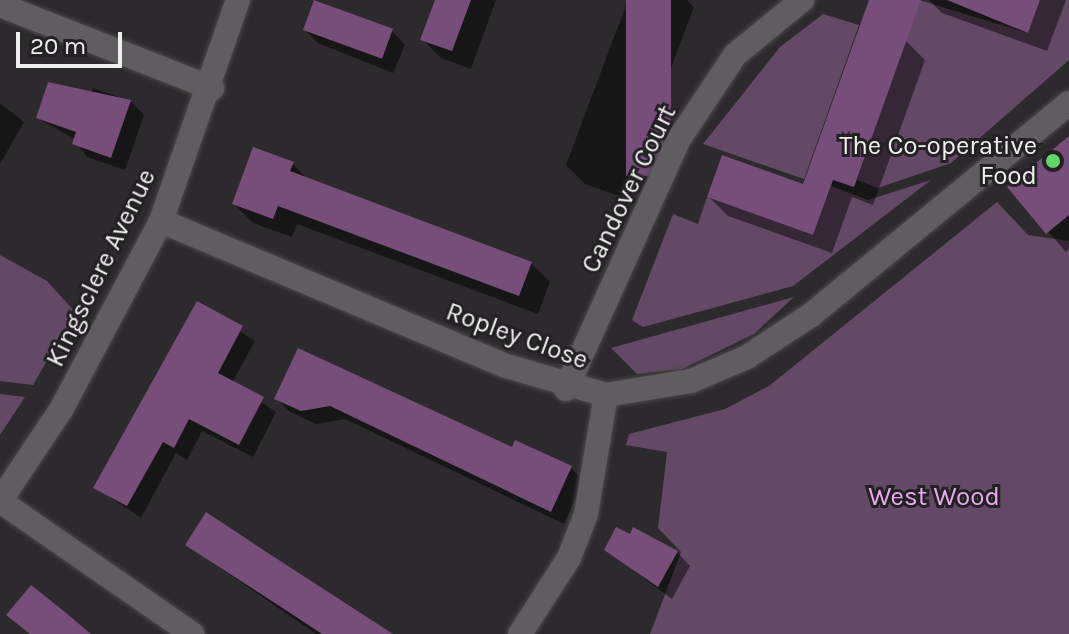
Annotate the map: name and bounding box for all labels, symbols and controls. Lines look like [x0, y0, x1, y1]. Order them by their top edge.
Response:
scale bar [20, 16, 126, 66]
text: 20 m [30, 32, 86, 60]
street label: Candover Court [575, 100, 683, 278]
place label: The Co-operative Food [839, 130, 1037, 192]
marker: The Co-operative Food [1044, 152, 1062, 170]
street label: Kingsclere Avenue [40, 164, 162, 372]
street label: Ropley Close [442, 296, 592, 376]
park label: West Wood [868, 481, 1000, 513]

